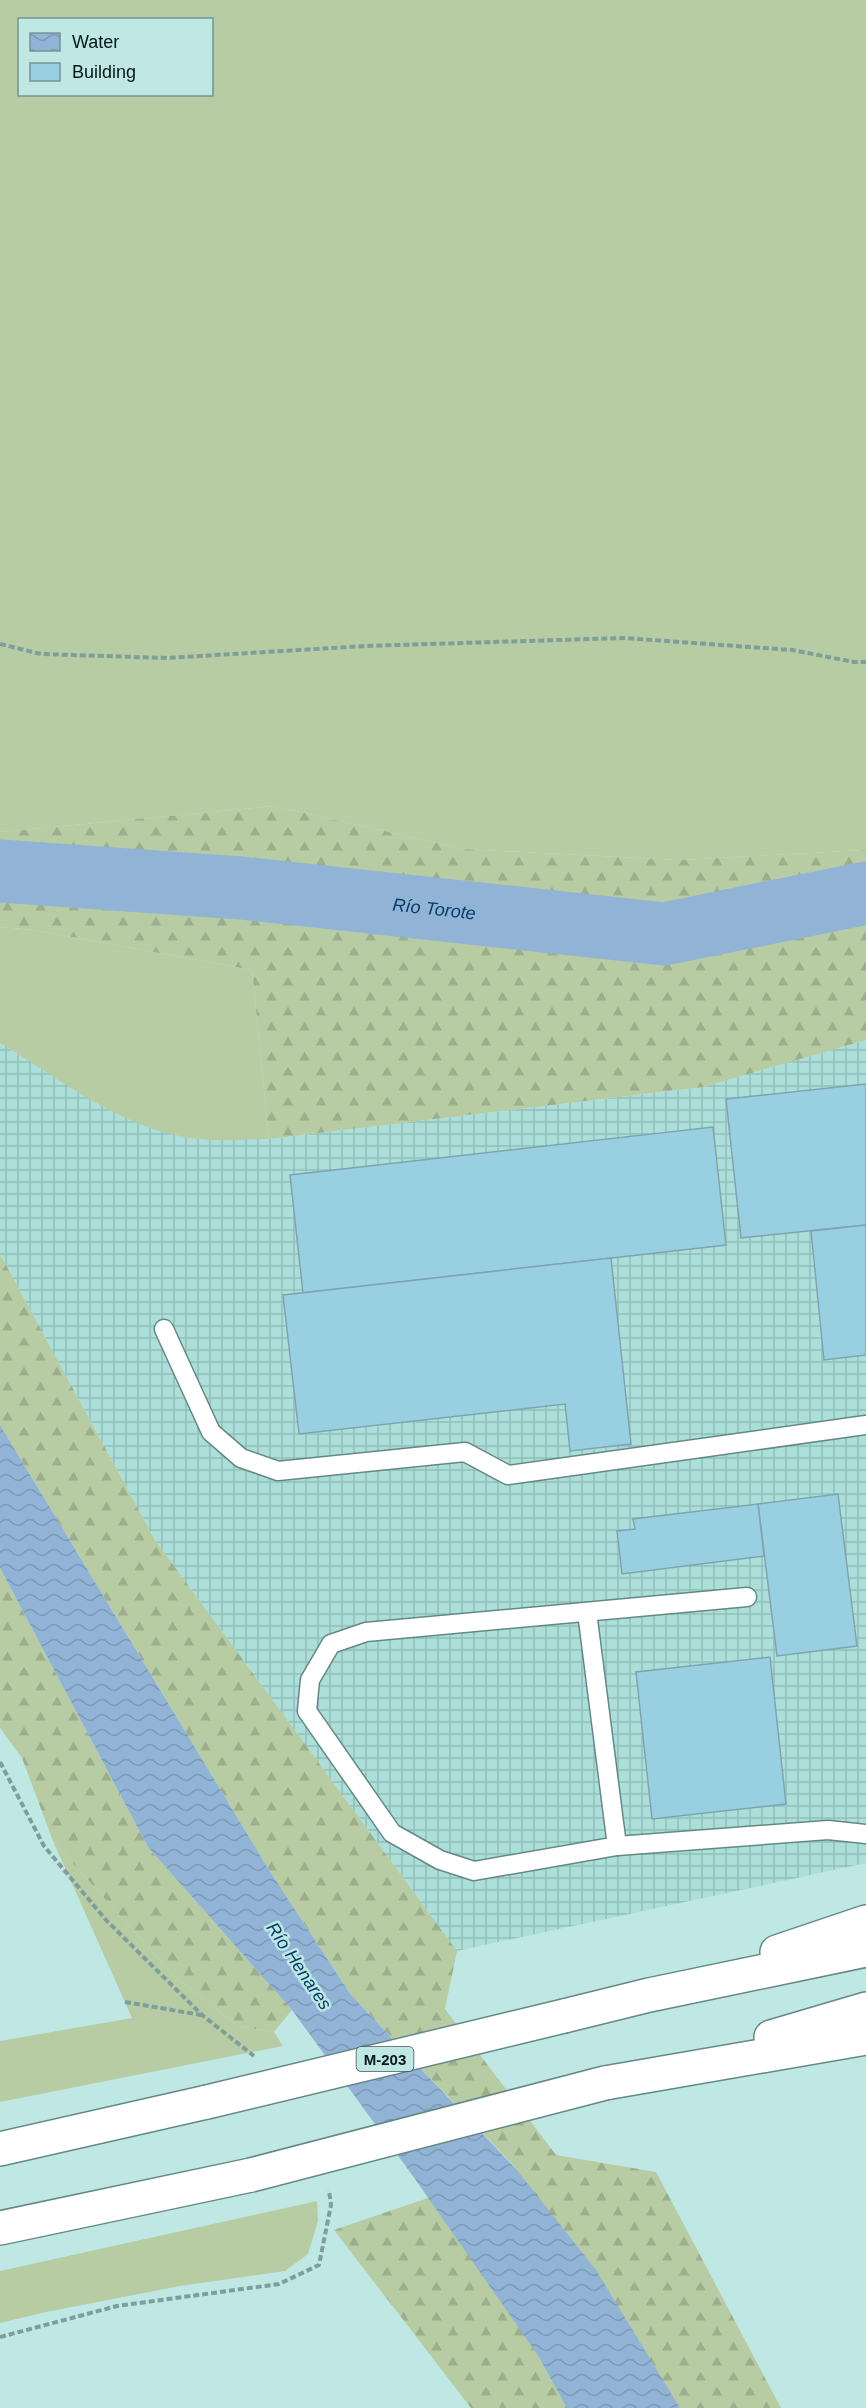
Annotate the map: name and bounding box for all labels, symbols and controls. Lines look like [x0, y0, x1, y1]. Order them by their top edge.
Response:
legend [18, 18, 213, 96]
text: Water [72, 32, 119, 52]
text: Building [72, 62, 136, 82]
water label: Río Torote [392, 895, 477, 923]
water label: Río Henares [262, 1919, 336, 2013]
road number: M-203 [356, 2047, 414, 2071]

